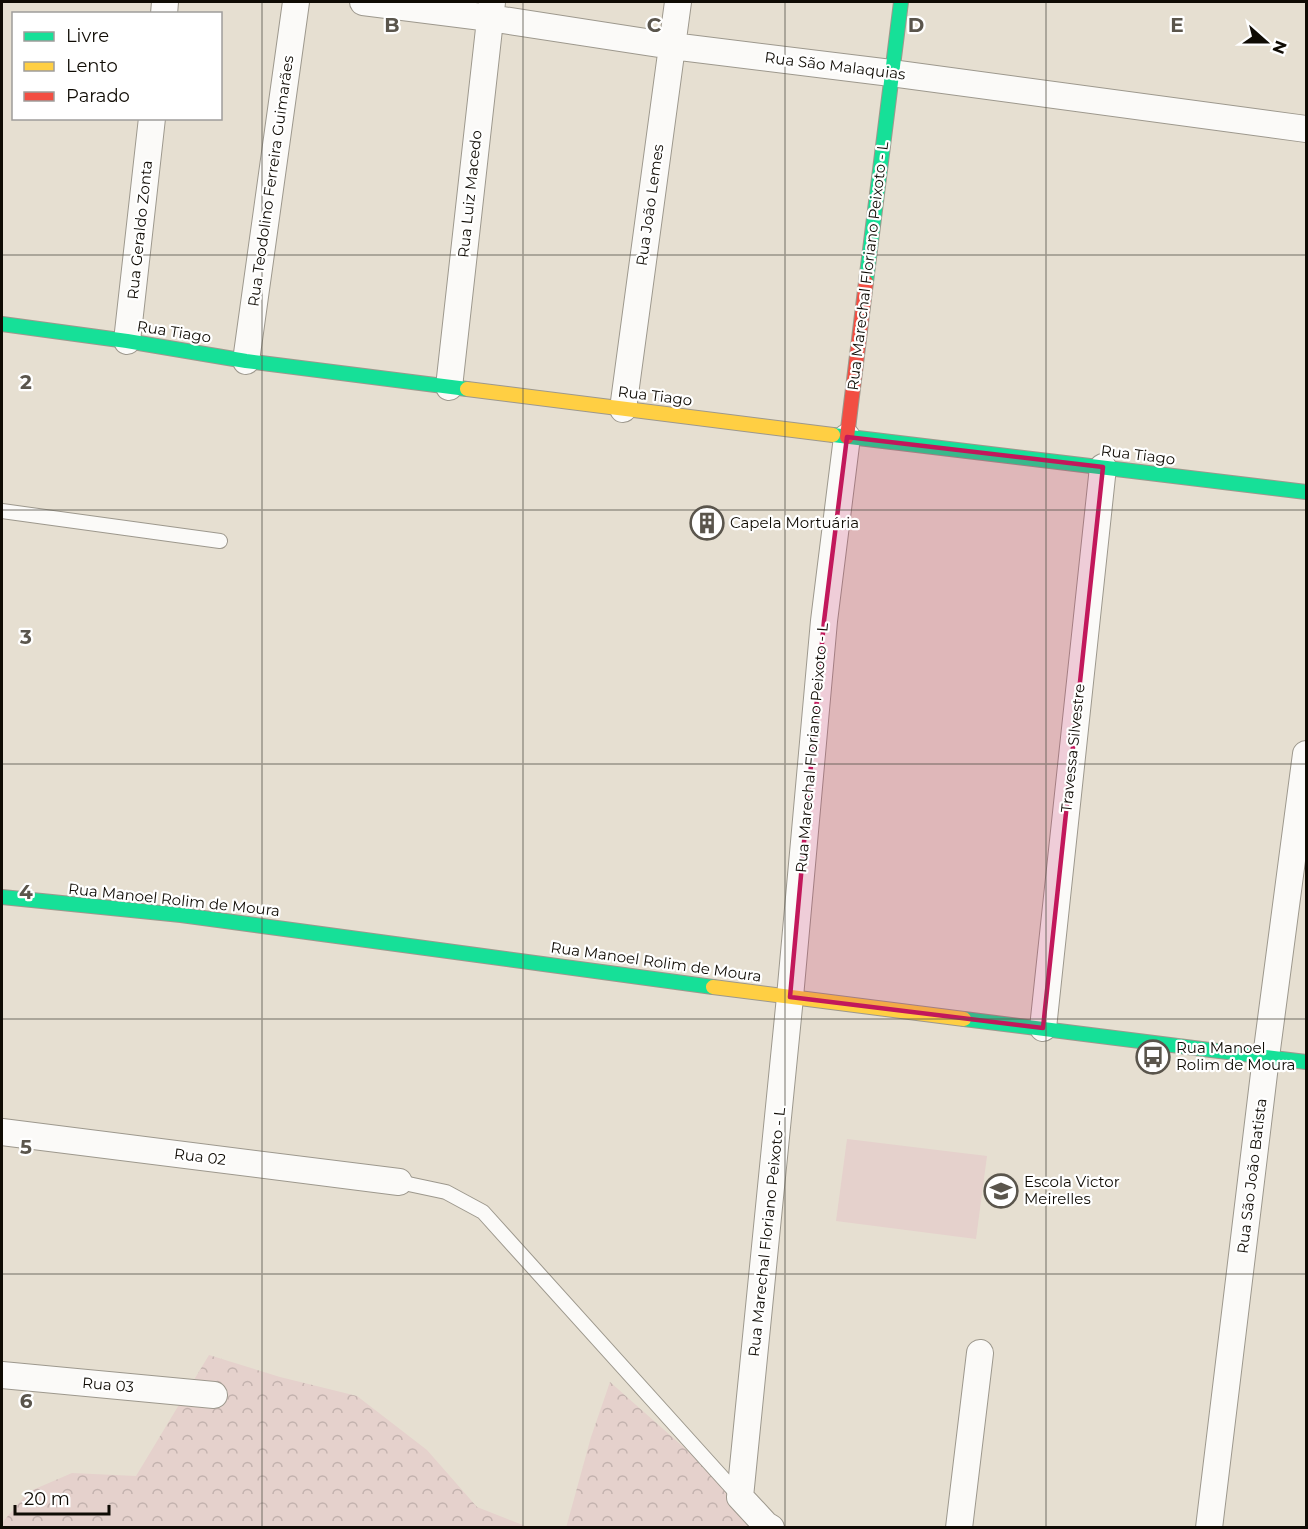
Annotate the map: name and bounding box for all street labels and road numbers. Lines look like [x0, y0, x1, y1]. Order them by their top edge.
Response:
street label: Rua São Malaquias [764, 47, 907, 84]
street label: Rua Teodolino Ferreira Guimarães [243, 54, 298, 308]
street label: Rua Luiz Macedo [453, 129, 486, 259]
street label: Rua Marechal Floriano Peixoto - L [843, 140, 892, 392]
street label: Rua João Lemes [632, 143, 667, 267]
street label: Rua Geraldo Zonta [123, 159, 156, 301]
street label: Rua Tiago [136, 316, 213, 347]
street label: Rua Tiago [617, 382, 693, 409]
street label: Rua Tiago [1100, 441, 1176, 468]
street label: Rua Marechal Floriano Peixoto - L [791, 622, 832, 874]
street label: Travessa Silvestre [1056, 683, 1089, 813]
street label: Rua Manoel Rolim de Moura [67, 879, 281, 920]
street label: Rua Manoel Rolim de Moura [549, 937, 763, 986]
street label: Rua São João Batista [1233, 1097, 1270, 1255]
street label: Rua Marechal Floriano Peixoto - L [744, 1106, 789, 1358]
street label: Rua 02 [173, 1144, 227, 1169]
street label: Rua 03 [81, 1373, 135, 1396]

